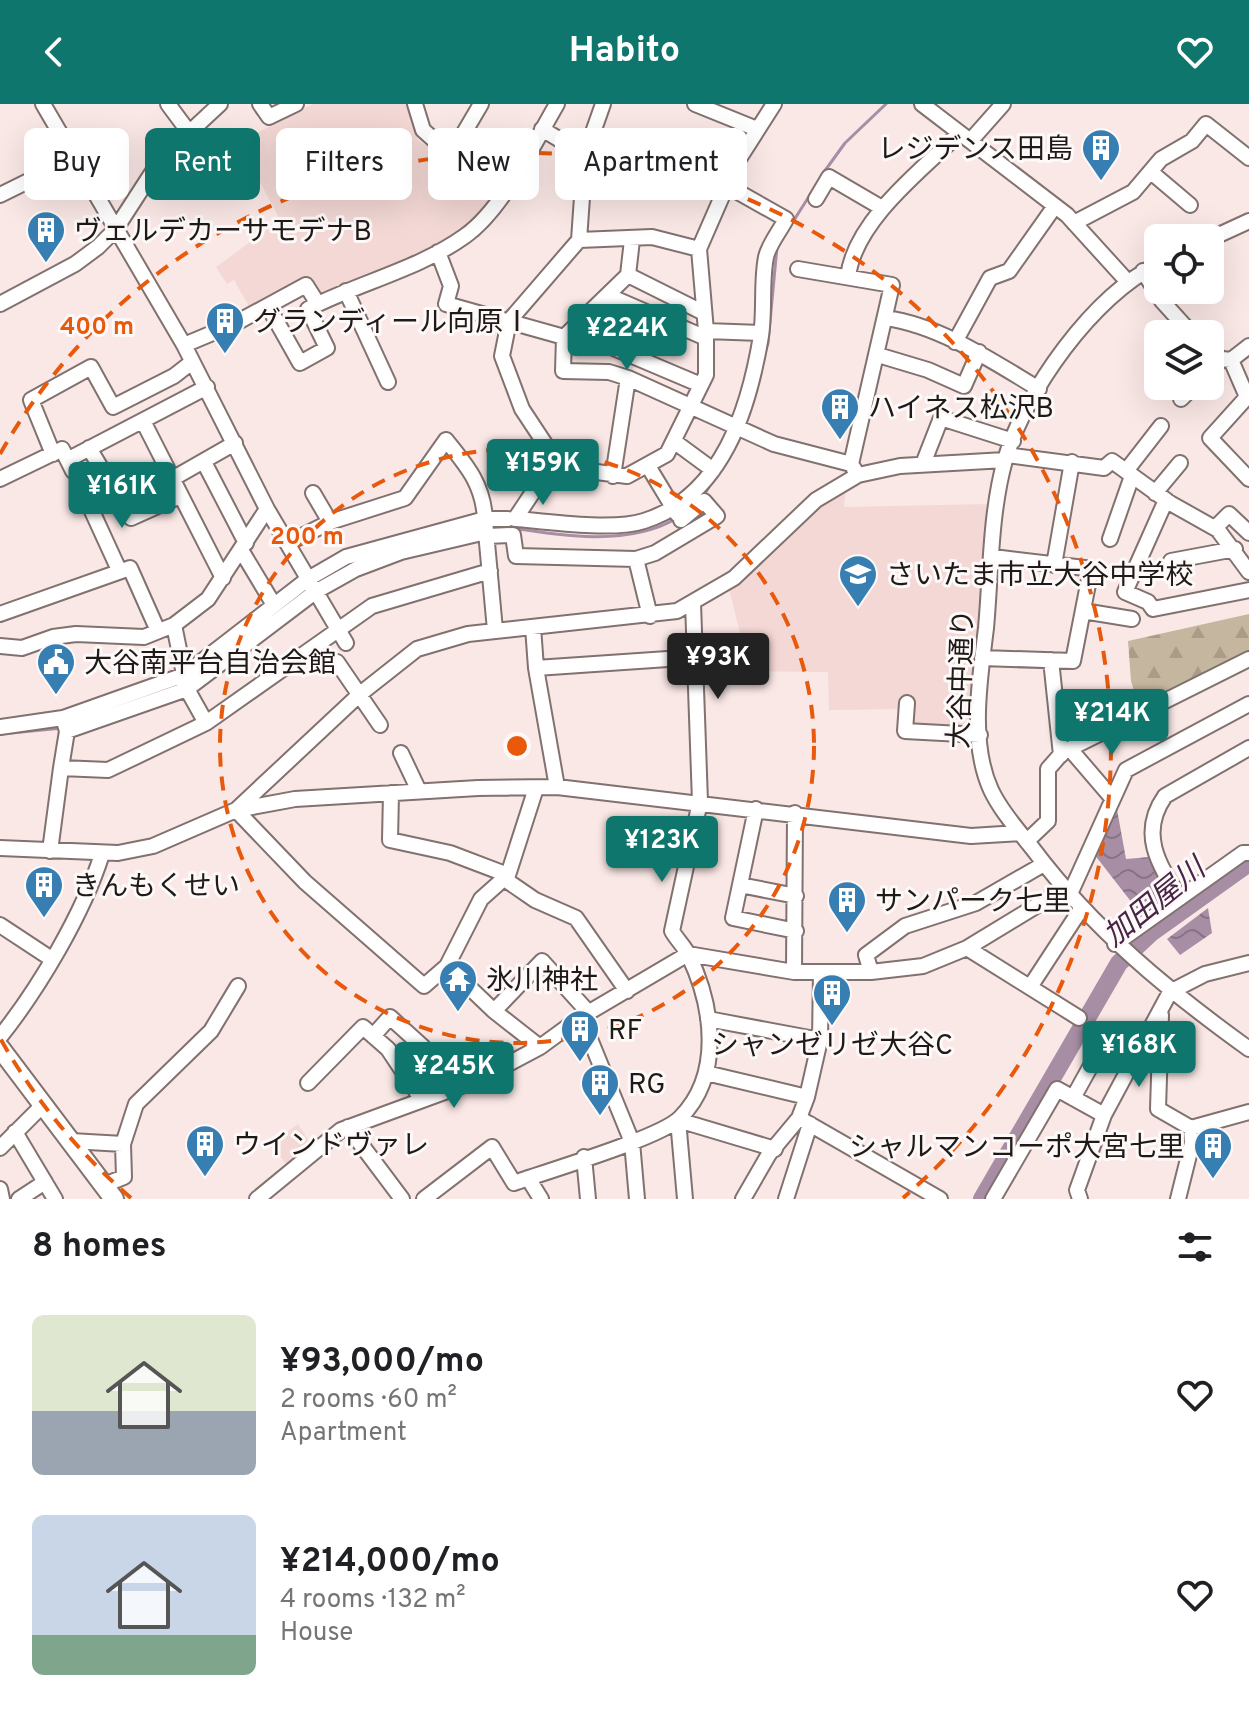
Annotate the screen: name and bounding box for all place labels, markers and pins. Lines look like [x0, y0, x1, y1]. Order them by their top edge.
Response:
building icon: レジデンス田島 [1080, 127, 1122, 182]
place label: レジデンス田島 [878, 133, 1073, 169]
building icon: ヴェルデカーサモデナB [25, 209, 67, 264]
place label: ヴェルデカーサモデナB [74, 215, 372, 251]
building icon: グランディール向原Ⅰ [204, 300, 246, 355]
pin: ¥224K [571, 304, 683, 372]
place label: グランディール向原Ⅰ [253, 306, 531, 342]
building icon: ハイネス松沢B [819, 386, 861, 441]
place label: ハイネス松沢B [868, 392, 1054, 428]
pin: ¥159K [487, 439, 599, 507]
pin: ¥161K [66, 462, 178, 530]
school or university icon: さいたま市立大谷中学校 [837, 553, 879, 608]
place label: さいたま市立大谷中学校 [886, 559, 1193, 595]
pin: ¥93K [671, 633, 765, 701]
public building icon: 大谷南平台自治会館 [35, 641, 77, 696]
place label: 大谷南平台自治会館 [84, 647, 336, 683]
pin: ¥214K [1056, 689, 1168, 757]
centre of rings [503, 732, 531, 760]
pin: ¥123K [606, 816, 718, 884]
building icon: きんもくせい [23, 864, 65, 919]
place label: きんもくせい [72, 870, 240, 906]
building icon: サンパーク七里 [826, 879, 868, 934]
place label: サンパーク七里 [875, 885, 1071, 921]
temple icon: 氷川神社 [437, 958, 479, 1013]
place label: 氷川神社 [486, 964, 598, 1000]
building icon: シャンゼリゼ大谷C [811, 972, 853, 1027]
building icon: RF [559, 1008, 601, 1063]
place label: RF [608, 1014, 642, 1050]
pin: ¥168K [1083, 1021, 1195, 1089]
place label: シャンゼリゼ大谷C [711, 1029, 953, 1065]
pin: ¥245K [398, 1042, 510, 1110]
building icon: RG [579, 1062, 621, 1117]
place label: RG [628, 1068, 666, 1104]
building icon: ウインドヴァレ [184, 1123, 226, 1178]
building icon: シャルマンコーポ大宮七里 [1192, 1125, 1234, 1180]
place label: ウインドヴァレ [233, 1129, 429, 1165]
place label: シャルマンコーポ大宮七里 [849, 1131, 1185, 1167]

